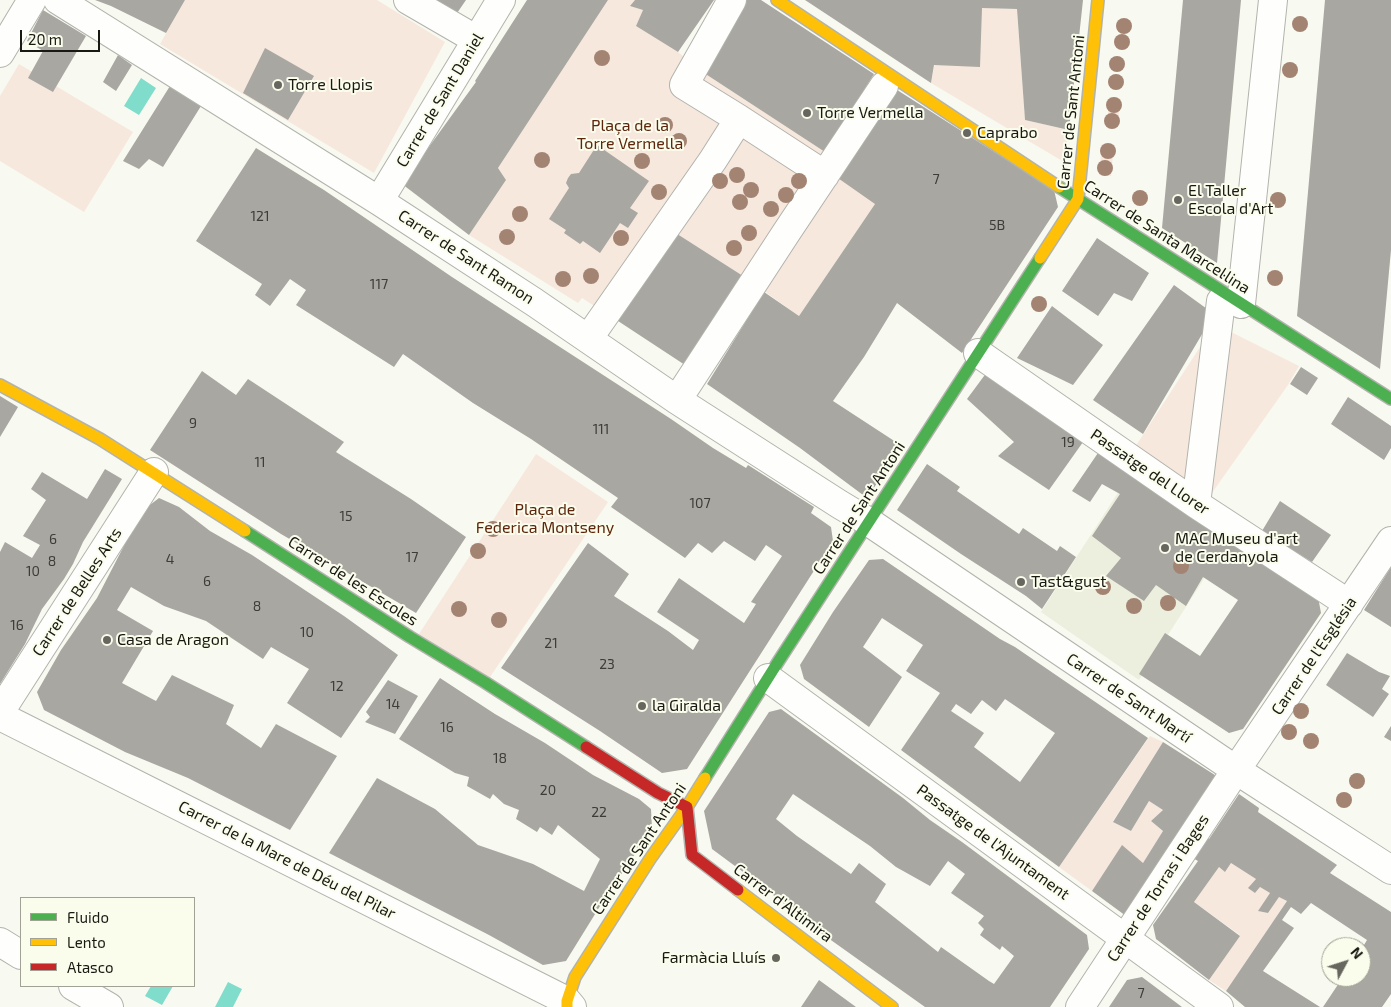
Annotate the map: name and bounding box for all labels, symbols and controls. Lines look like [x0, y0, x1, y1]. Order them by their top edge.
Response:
scale bar [22, 20, 102, 52]
street label: Carrer de Sant Daniel [392, 29, 488, 171]
text: 20 m [28, 30, 62, 48]
street label: Carrer de Sant Antoni [1053, 34, 1089, 190]
place label: Torre Llopis [288, 75, 373, 95]
marker: Torre Llopis [272, 79, 284, 91]
place label: Torre Vermella [817, 103, 923, 123]
marker: Torre Vermella [801, 107, 813, 119]
park label: Plaça de la Torre Vermella [577, 116, 683, 154]
place label: Caprabo [977, 123, 1038, 143]
marker: Caprabo [961, 127, 973, 139]
house number: 7 [932, 171, 940, 187]
street label: Carrer de Santa Marcel·lina [1080, 176, 1254, 298]
place label: El Taller Escola d'Art [1188, 181, 1273, 219]
marker: El Taller Escola d'Art [1172, 194, 1184, 206]
street label: Carrer de Sant Ramon [394, 206, 538, 308]
house number: 121 [250, 208, 270, 224]
house number: 5B [989, 217, 1005, 233]
house number: 117 [370, 276, 388, 292]
house number: 9 [189, 415, 197, 431]
house number: 111 [593, 421, 609, 437]
street label: Passatge del Llorer [1087, 425, 1213, 519]
house number: 19 [1061, 434, 1075, 450]
street label: Carrer de Sant Antoni [809, 438, 909, 578]
house number: 11 [254, 454, 266, 470]
house number: 107 [689, 495, 711, 511]
park label: Plaça de Federica Montseny [476, 500, 614, 538]
house number: 15 [339, 508, 353, 524]
street label: Carrer de Belles Arts [28, 524, 126, 660]
place label: MAC Museu d'art de Cerdanyola [1175, 529, 1298, 567]
house number: 6 [49, 531, 57, 547]
street label: Carrer de les Escoles [285, 532, 421, 630]
marker: MAC Museu d'art de Cerdanyola [1159, 542, 1171, 554]
house number: 17 [406, 549, 418, 565]
house number: 4 [166, 551, 174, 567]
house number: 8 [48, 553, 56, 569]
house number: 10 [26, 563, 40, 579]
place label: Tast&gust [1031, 572, 1106, 592]
house number: 6 [203, 573, 211, 589]
marker: Tast&gust [1015, 576, 1027, 588]
street label: Carrer de l'Església [1267, 593, 1361, 719]
house number: 8 [253, 598, 261, 614]
house number: 16 [10, 617, 24, 633]
house number: 10 [300, 624, 314, 640]
place label: Casa de Aragon [117, 630, 229, 650]
marker: Casa de Aragon [101, 634, 113, 646]
house number: 21 [544, 635, 558, 651]
street label: Carrer de Sant Martí [1063, 649, 1195, 747]
house number: 23 [599, 656, 615, 672]
house number: 12 [330, 678, 344, 694]
house number: 14 [386, 696, 400, 712]
place label: la Giralda [652, 696, 721, 716]
marker: la Giralda [636, 700, 648, 712]
house number: 16 [440, 719, 454, 735]
house number: 18 [493, 750, 507, 766]
street label: Carrer de Sant Antoni [588, 779, 690, 919]
street label: Passatge de l'Ajuntament [913, 780, 1073, 904]
house number: 20 [540, 782, 556, 798]
street label: Carrer de la Mare de Déu del Pilar [175, 797, 399, 923]
house number: 22 [591, 804, 607, 820]
street label: Carrer de Torras i Bages [1103, 811, 1213, 965]
street label: Carrer d'Altimira [730, 860, 836, 946]
legend [20, 897, 195, 987]
text: Fluido [67, 908, 109, 926]
text: Lento [67, 933, 106, 951]
north arrow [1321, 937, 1371, 987]
text: N [1347, 943, 1367, 962]
place label: Farmàcia Lluís [661, 948, 766, 968]
marker: Farmàcia Lluís [770, 952, 782, 964]
text: Atasco [67, 958, 113, 976]
house number: 7 [1137, 985, 1145, 1001]

